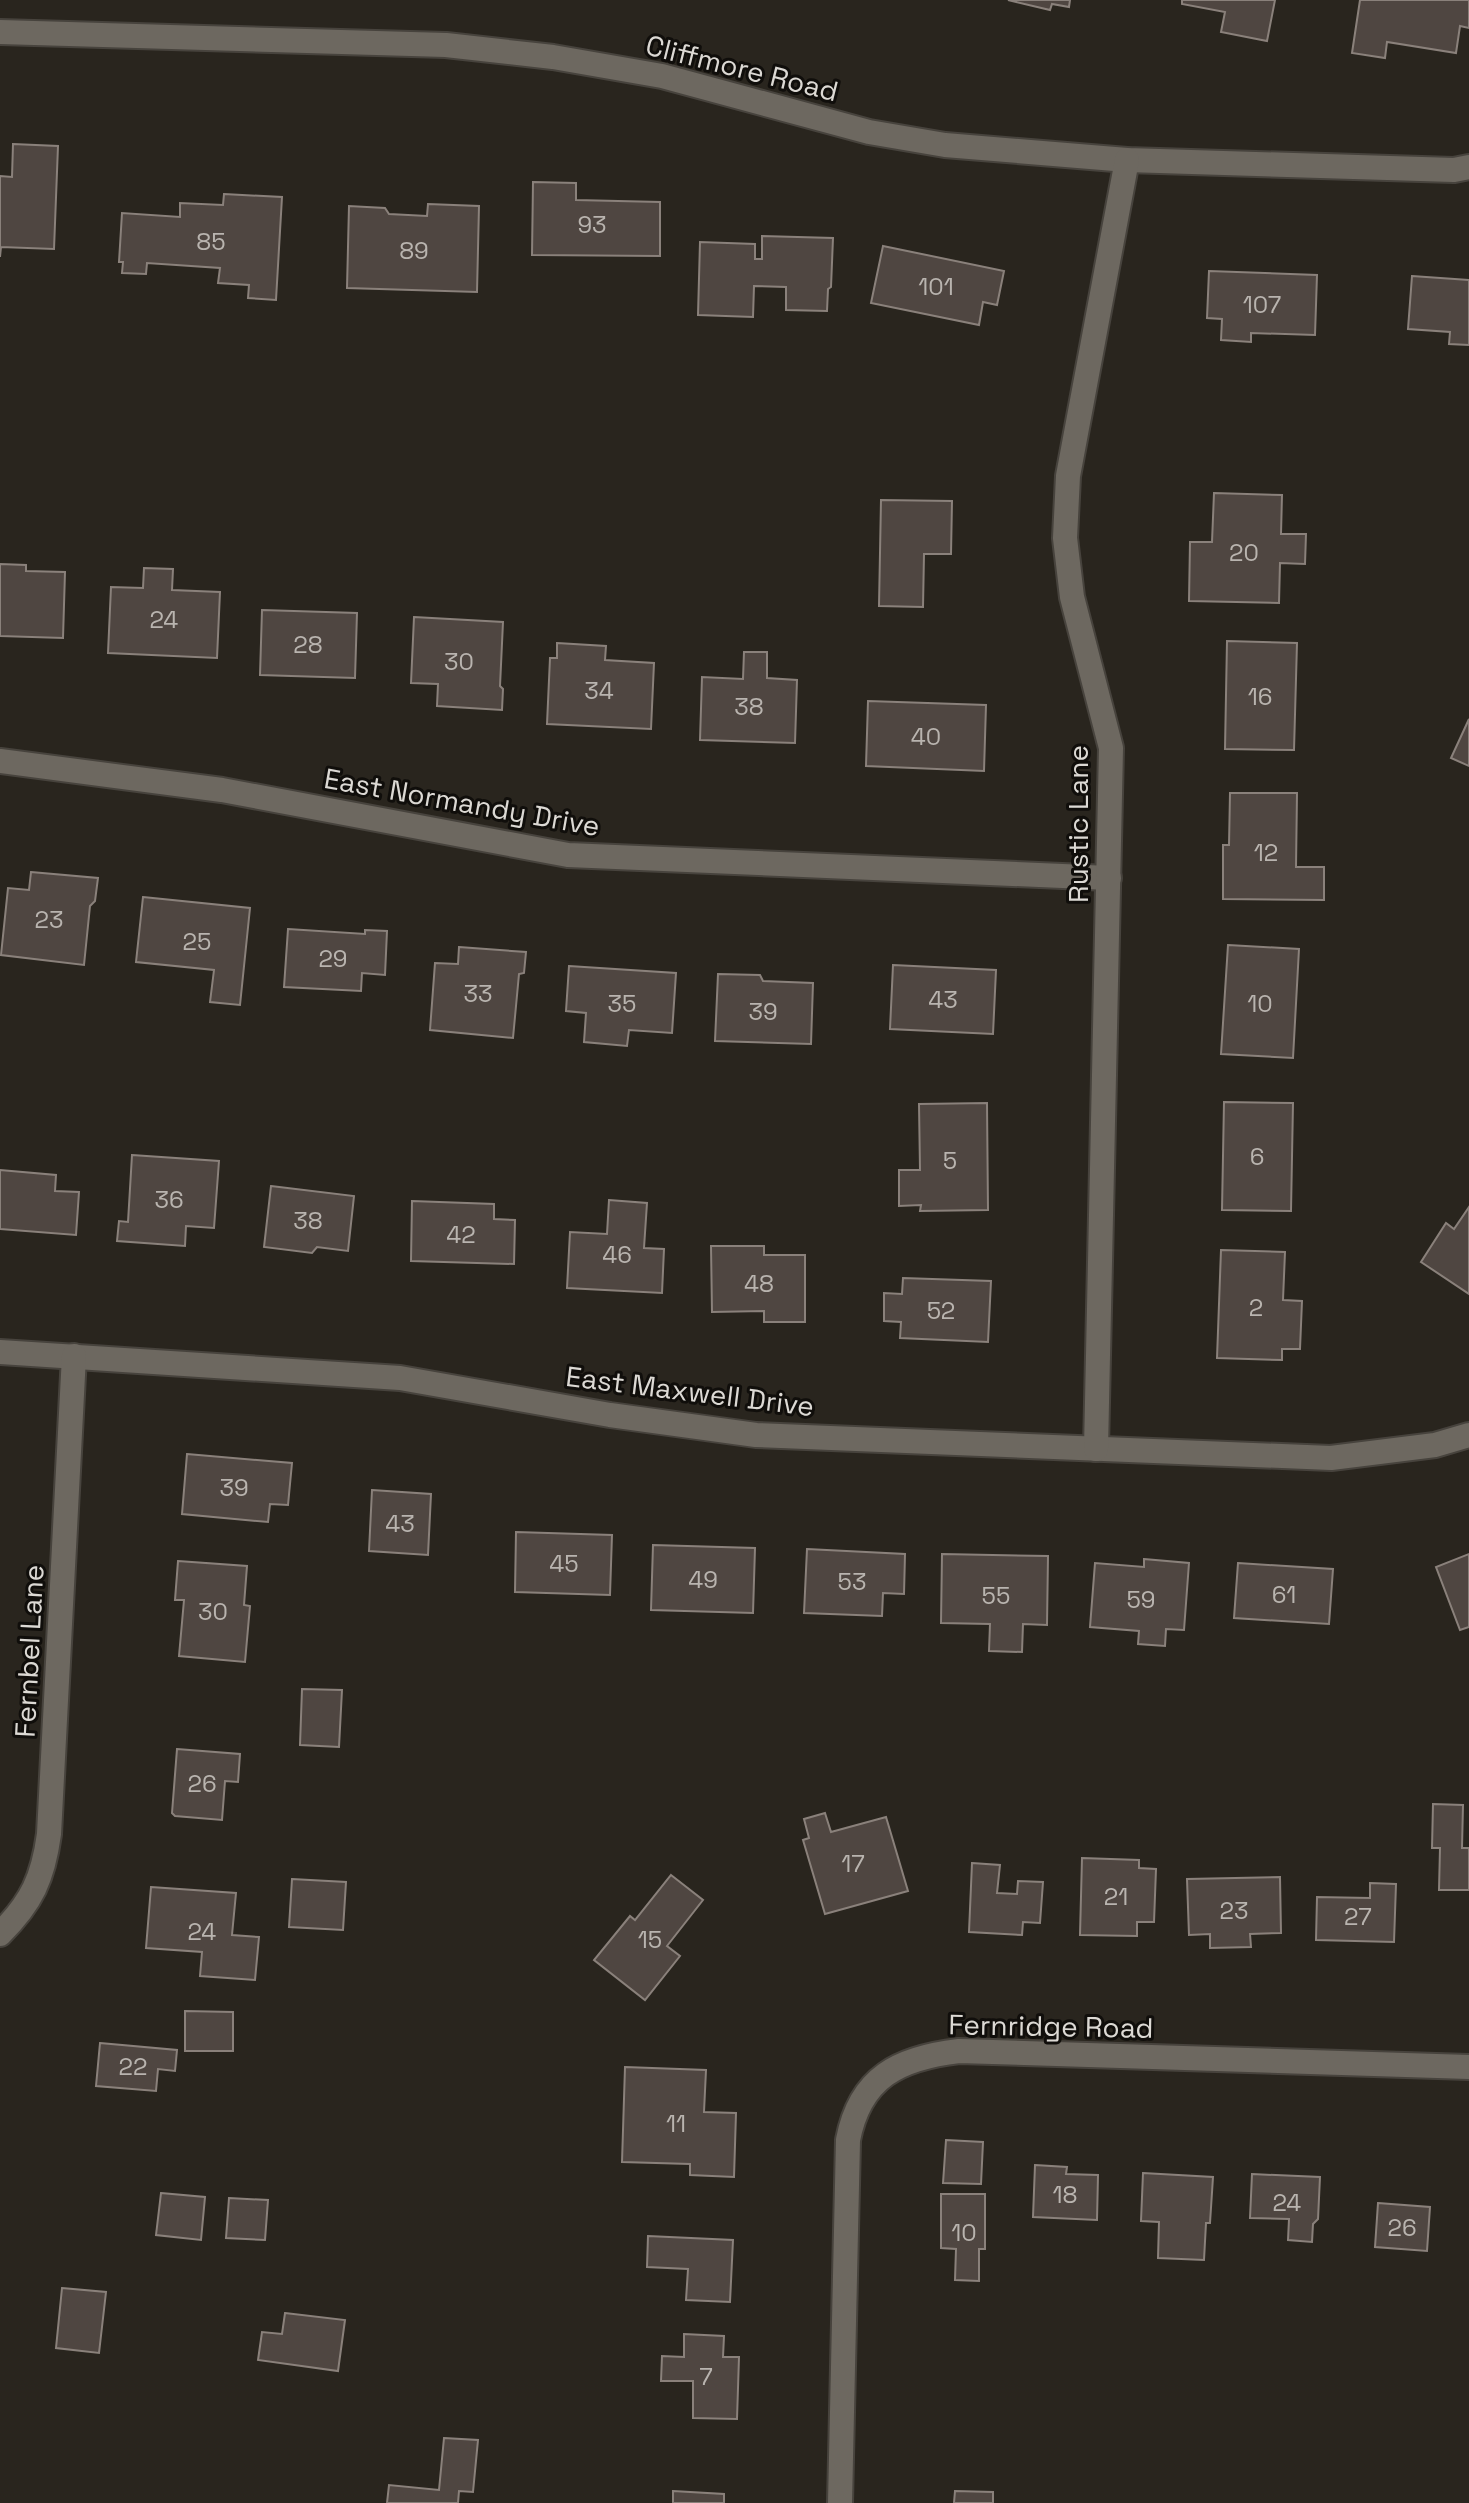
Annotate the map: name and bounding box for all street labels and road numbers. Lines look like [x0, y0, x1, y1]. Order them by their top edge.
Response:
street label: Cliffmore Road [642, 27, 842, 109]
street label: Rustic Lane [1060, 745, 1096, 903]
street label: East Normandy Drive [321, 760, 603, 844]
street label: East Maxwell Drive [564, 1358, 816, 1424]
street label: Fernbel Lane [6, 1564, 52, 1738]
street label: Fernridge Road [948, 2006, 1154, 2046]

